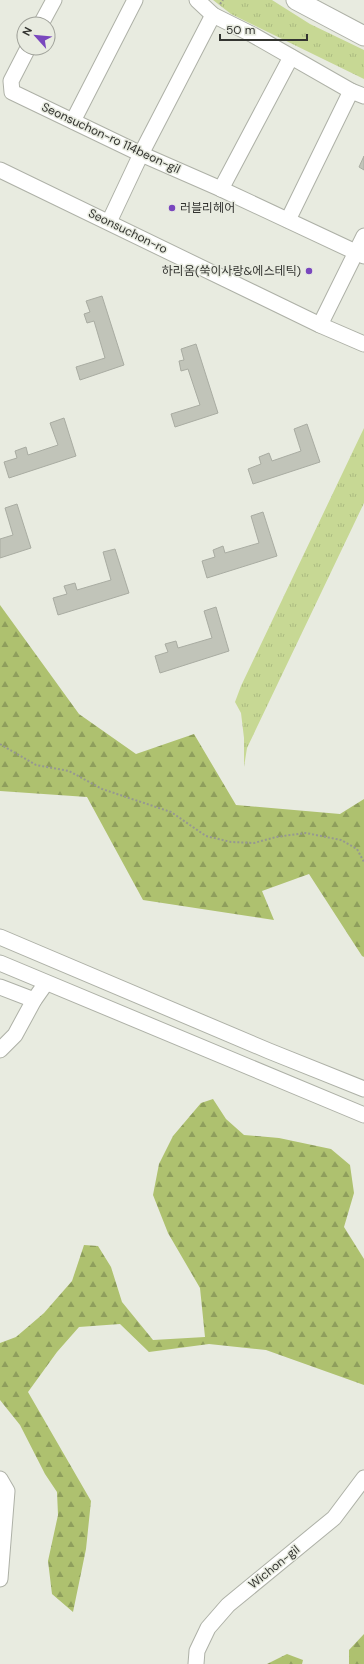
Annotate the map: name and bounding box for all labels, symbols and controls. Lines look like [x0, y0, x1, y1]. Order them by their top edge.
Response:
north arrow [16, 16, 56, 56]
scale bar [220, 16, 307, 42]
text: 50 m [226, 22, 255, 38]
text: N [19, 25, 35, 38]
street label: Seonsuchon-ro 114beon-gil [39, 99, 183, 177]
place label: 러블리헤어 [180, 200, 235, 216]
marker: 러블리헤어 [167, 203, 177, 213]
street label: Seonsuchon-ro [86, 205, 170, 257]
place label: 하리옴(쑥이사랑&에스테틱) [162, 263, 301, 279]
marker: 하리옴(쑥이사랑&에스테틱) [304, 266, 314, 276]
street label: Wichon-gil [245, 1542, 303, 1592]

